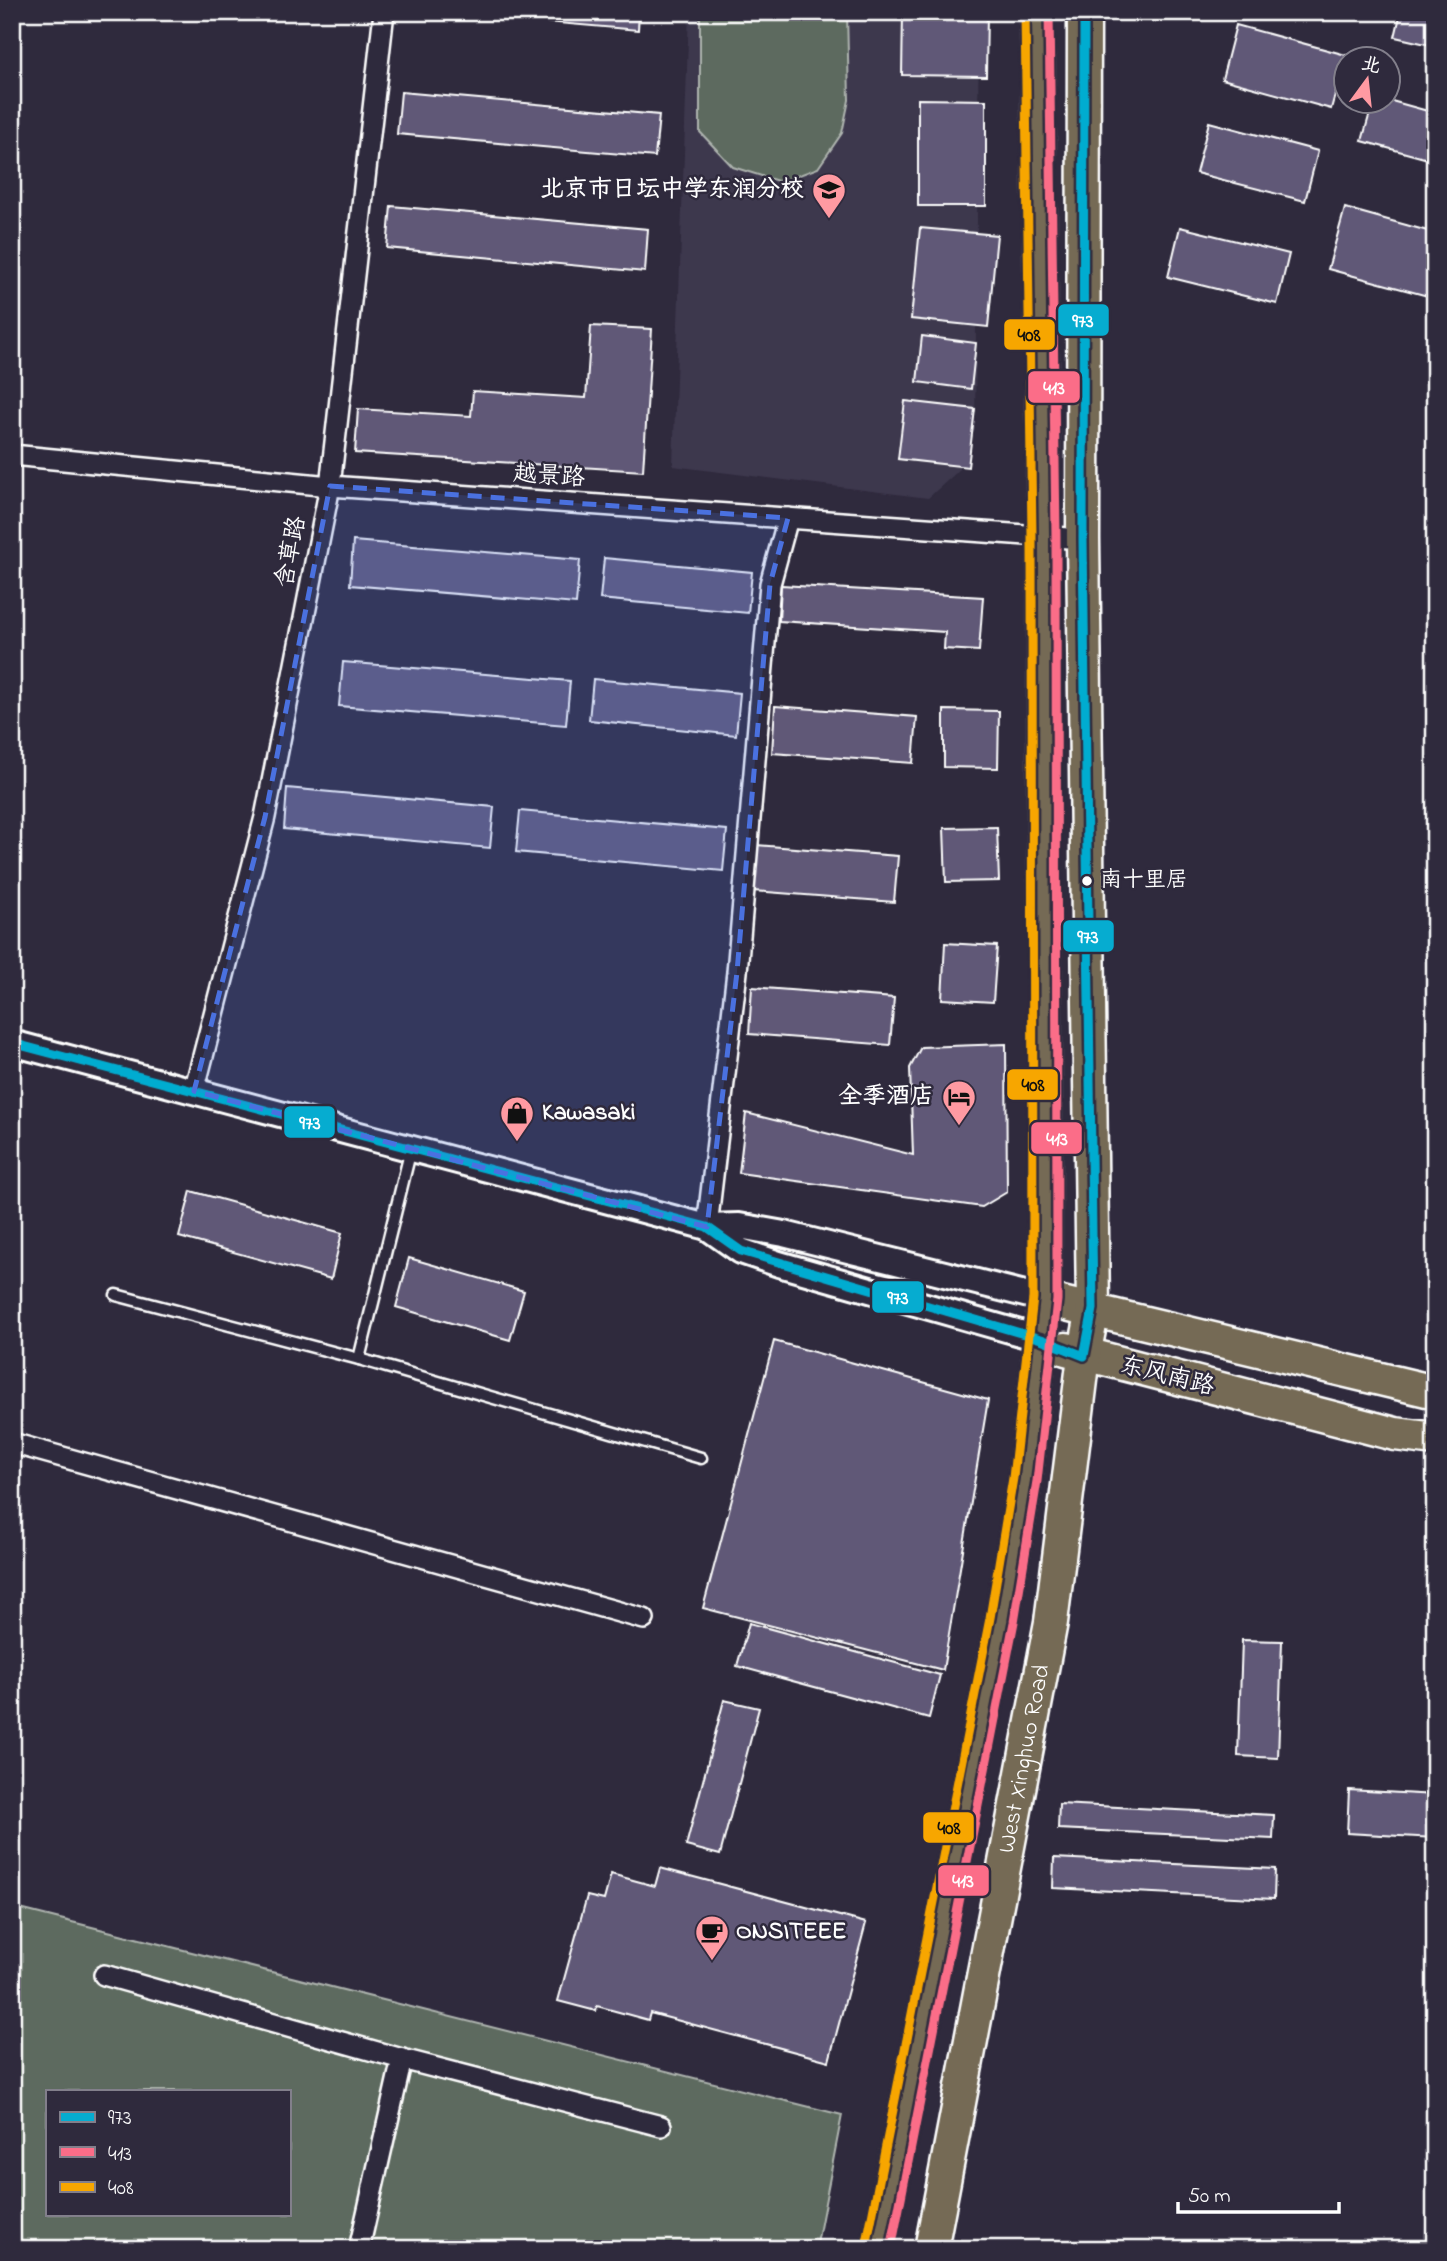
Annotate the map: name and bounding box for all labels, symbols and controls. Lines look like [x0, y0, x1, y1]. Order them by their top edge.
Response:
north arrow [1332, 46, 1402, 116]
text: 北 [1358, 50, 1383, 81]
school or university icon: 北京市日坛中学东润分校 [810, 171, 848, 220]
place label: 北京市日坛中学东润分校 [540, 173, 804, 208]
line badge: 973 [1057, 303, 1110, 337]
text: 973 [1071, 309, 1094, 336]
line badge: 408 [1003, 318, 1056, 351]
text: 408 [1017, 323, 1041, 350]
line badge: 413 [1027, 370, 1081, 404]
text: 413 [1043, 376, 1065, 403]
street label: 越景路 [512, 457, 586, 497]
street label: 含草路 [268, 513, 316, 591]
place label: 南十里居 [1100, 865, 1188, 897]
marker: 南十里居 [1080, 874, 1094, 888]
line badge: 973 [1062, 919, 1115, 953]
text: 973 [1076, 925, 1099, 952]
line badge: 408 [1006, 1068, 1059, 1101]
text: 408 [1021, 1073, 1045, 1100]
hotel icon: 全季酒店 [940, 1078, 978, 1127]
place label: 全季酒店 [838, 1080, 934, 1115]
shop icon: Kawasaki [498, 1094, 536, 1143]
place label: Kawasaki [542, 1096, 635, 1131]
line badge: 973 [283, 1105, 336, 1139]
text: 973 [298, 1111, 321, 1138]
line badge: 413 [1030, 1121, 1083, 1155]
text: 413 [1046, 1127, 1068, 1154]
line badge: 973 [871, 1280, 925, 1314]
text: 973 [886, 1286, 909, 1313]
street label: 东风南路 [1116, 1348, 1218, 1406]
street label: West Xinghuo Road [990, 1661, 1060, 1856]
line badge: 408 [922, 1811, 975, 1844]
text: 408 [937, 1816, 961, 1843]
line badge: 413 [937, 1864, 990, 1897]
text: 413 [952, 1869, 974, 1896]
cafe icon: ONSITEEE [693, 1913, 731, 1962]
place label: ONSITEEE [736, 1915, 846, 1950]
legend [46, 2090, 290, 2216]
text: 973 [108, 2104, 132, 2134]
text: 413 [108, 2140, 132, 2170]
scale bar [1178, 2170, 1338, 2214]
text: 408 [108, 2174, 134, 2204]
text: 50 m [1188, 2182, 1231, 2212]

